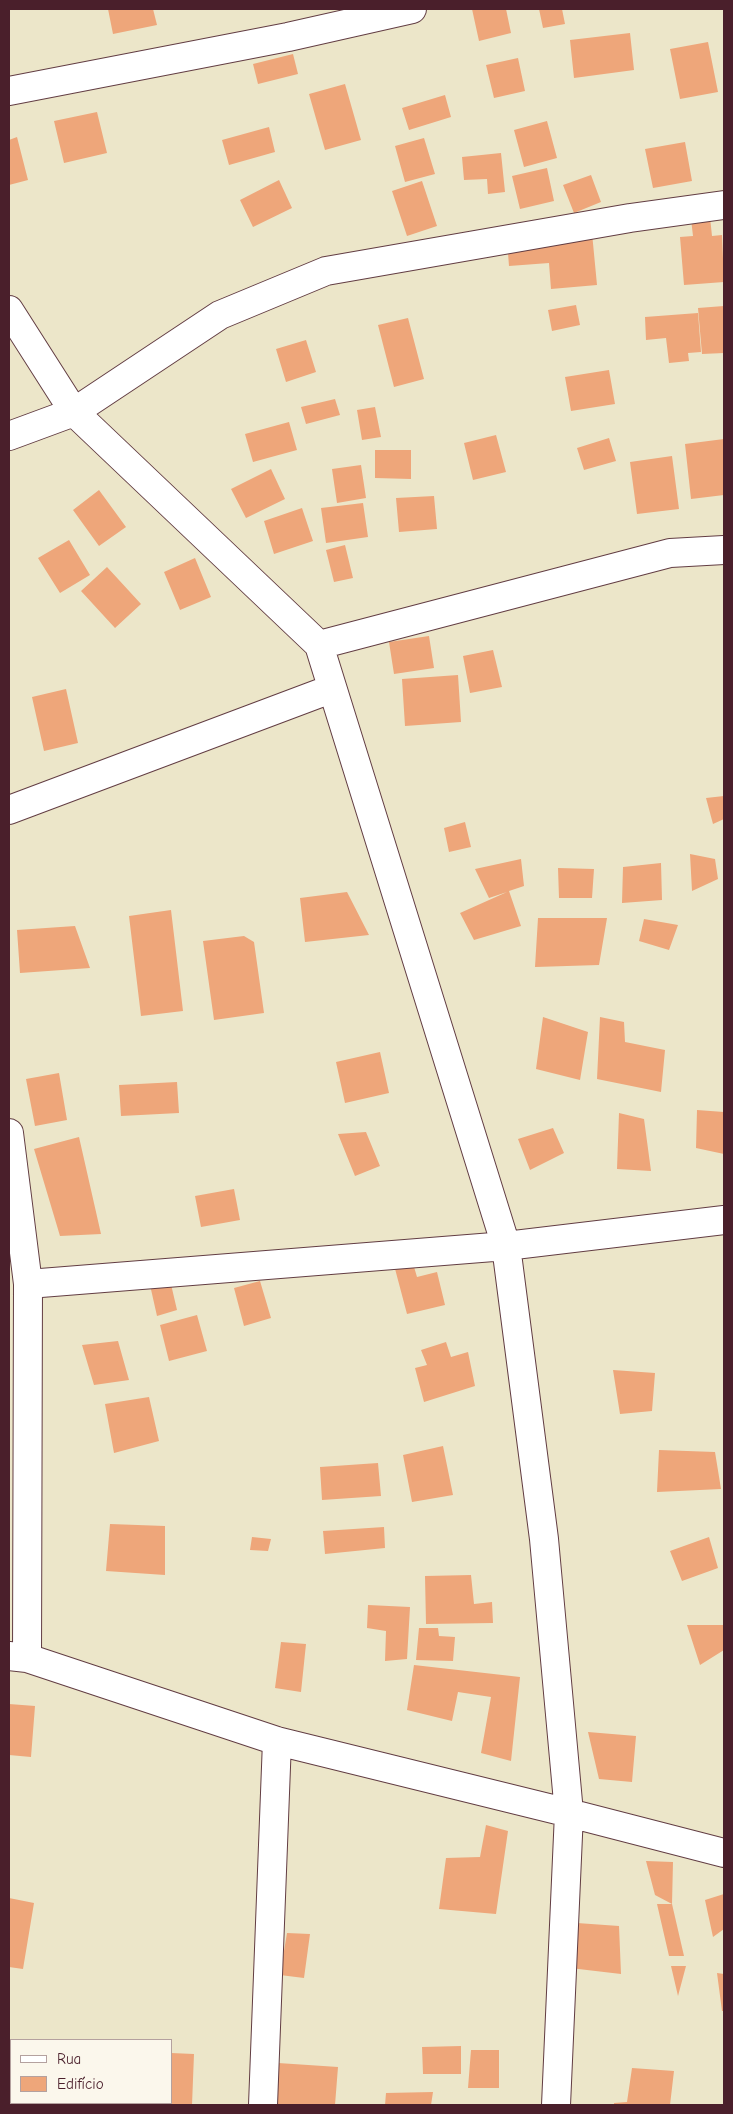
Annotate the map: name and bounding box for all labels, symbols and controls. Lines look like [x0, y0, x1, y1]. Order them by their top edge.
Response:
legend [10, 2039, 172, 2104]
text: Rua [57, 2050, 81, 2068]
text: Edifício [57, 2075, 104, 2093]

